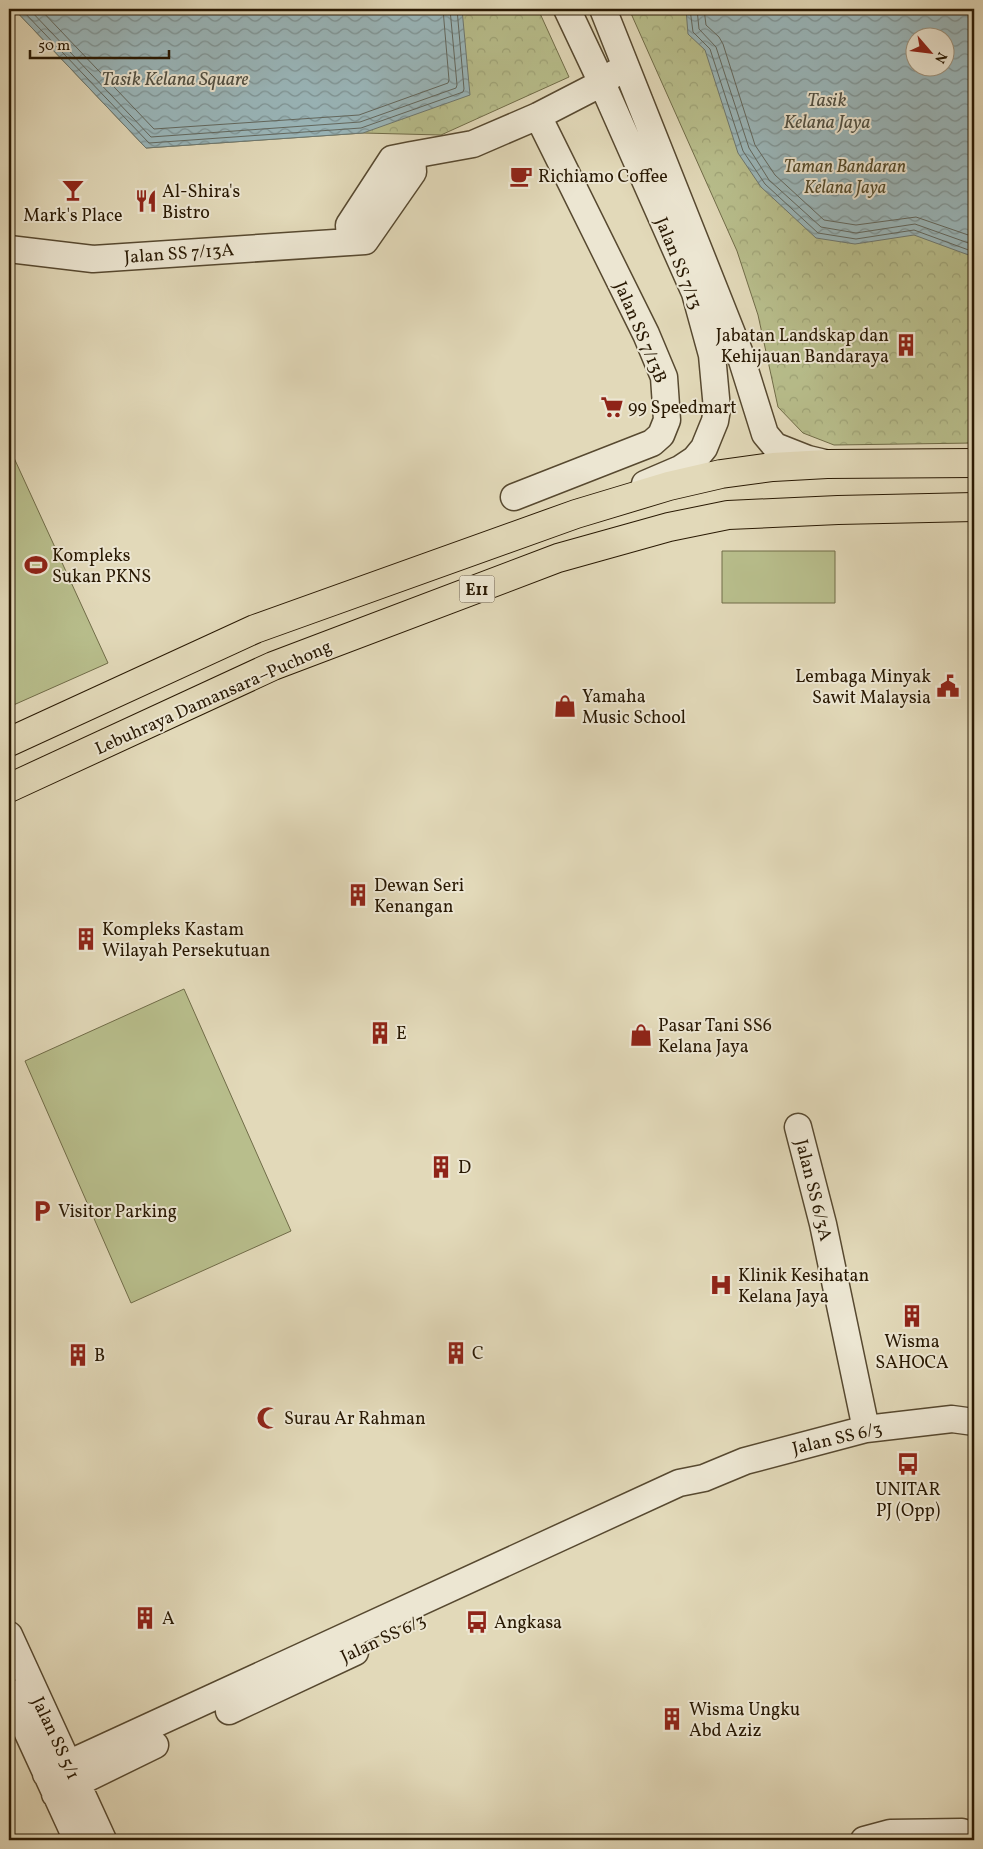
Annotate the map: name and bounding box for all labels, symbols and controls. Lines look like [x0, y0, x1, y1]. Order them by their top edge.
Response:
scale bar [30, 28, 169, 60]
north arrow [906, 28, 956, 78]
text: 50 m [38, 36, 70, 57]
text: N [929, 48, 951, 66]
water label: Tasik Kelana Square [102, 67, 249, 93]
water label: Tasik Kelana Jaya [784, 88, 870, 136]
park label: Taman Bandaran Kelana Jaya [784, 155, 906, 201]
cafe icon: Richiamo Coffee [508, 163, 534, 189]
place label: Richiamo Coffee [538, 165, 668, 190]
bar icon: Mark's Place [60, 177, 86, 203]
place label: Al-Shira's Bistro [162, 180, 240, 226]
restaurant icon: Al-Shira's Bistro [133, 188, 159, 214]
place label: Mark's Place [23, 204, 123, 229]
street label: Jalan SS 7/13 [648, 214, 707, 313]
street label: Jalan SS 7/13A [123, 238, 235, 271]
street label: Jalan SS 7/13B [607, 278, 672, 387]
place label: Jabatan Landskap dan Kehijauan Bandaraya [716, 324, 889, 370]
building icon: Jabatan Landskap dan Kehijauan Bandaraya [893, 332, 919, 358]
supermarket icon: 99 Speedmart [599, 394, 625, 420]
place label: 99 Speedmart [628, 396, 737, 421]
place label: Kompleks Sukan PKNS [52, 544, 151, 590]
sports icon: Kompleks Sukan PKNS [23, 552, 49, 578]
road number: E11 [460, 576, 494, 602]
street label: Lebuhraya Damansara–Puchong [91, 635, 336, 762]
place label: Lembaga Minyak Sawit Malaysia [795, 665, 931, 711]
public building icon: Lembaga Minyak Sawit Malaysia [935, 673, 961, 699]
place label: Yamaha Music School [582, 685, 686, 731]
shop icon: Yamaha Music School [552, 693, 578, 719]
place label: Dewan Seri Kenangan [374, 874, 464, 920]
building icon: Dewan Seri Kenangan [345, 882, 371, 908]
place label: Kompleks Kastam Wilayah Persekutuan [102, 918, 271, 964]
building icon: Kompleks Kastam Wilayah Persekutuan [73, 926, 99, 952]
place label: Pasar Tani SS6 Kelana Jaya [658, 1014, 772, 1060]
building icon: E [367, 1020, 393, 1046]
place label: E [396, 1022, 407, 1047]
shop icon: Pasar Tani SS6 Kelana Jaya [628, 1022, 654, 1048]
street label: Jalan SS 6/3A [788, 1137, 837, 1244]
building icon: D [428, 1154, 454, 1180]
place label: D [458, 1156, 471, 1181]
parking icon: Visitor Parking [29, 1198, 55, 1224]
place label: Visitor Parking [58, 1200, 177, 1225]
place label: Klinik Kesihatan Kelana Jaya [738, 1264, 869, 1310]
hospital icon: Klinik Kesihatan Kelana Jaya [708, 1272, 734, 1298]
building icon: Wisma SAHOCA [899, 1303, 925, 1329]
place label: Wisma SAHOCA [875, 1330, 949, 1376]
building icon: C [443, 1340, 469, 1366]
building icon: B [65, 1342, 91, 1368]
place label: C [472, 1342, 484, 1367]
place label: B [94, 1344, 105, 1369]
mosque icon: Surau Ar Rahman [255, 1405, 281, 1431]
place label: Surau Ar Rahman [284, 1407, 426, 1432]
street label: Jalan SS 6/3 [790, 1417, 885, 1462]
bus stop icon: UNITAR PJ (Opp) [895, 1451, 921, 1477]
place label: UNITAR PJ (Opp) [875, 1478, 941, 1524]
building icon: A [132, 1605, 158, 1631]
place label: A [162, 1607, 175, 1632]
street label: Jalan SS 6/3 [337, 1609, 430, 1670]
bus stop icon: Angkasa [464, 1609, 490, 1635]
place label: Angkasa [494, 1611, 562, 1636]
street label: Jalan SS 5/1 [25, 1693, 85, 1784]
place label: Wisma Ungku Abd Aziz [689, 1698, 800, 1744]
building icon: Wisma Ungku Abd Aziz [659, 1706, 685, 1732]

